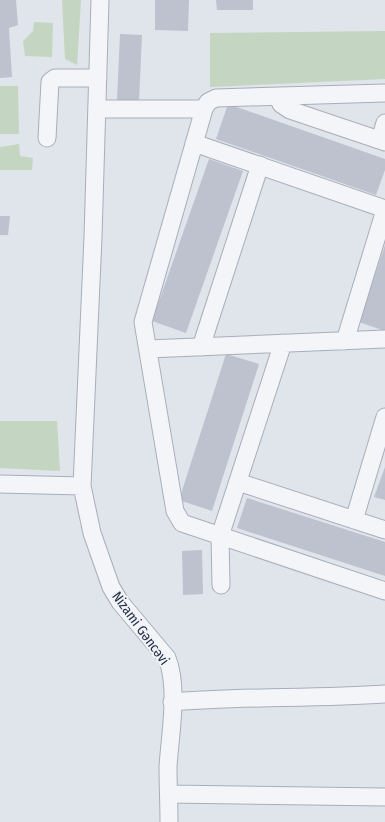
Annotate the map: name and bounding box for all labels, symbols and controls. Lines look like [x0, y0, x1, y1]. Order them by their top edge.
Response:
street label: Nizami Gəncəvi [108, 588, 173, 668]

